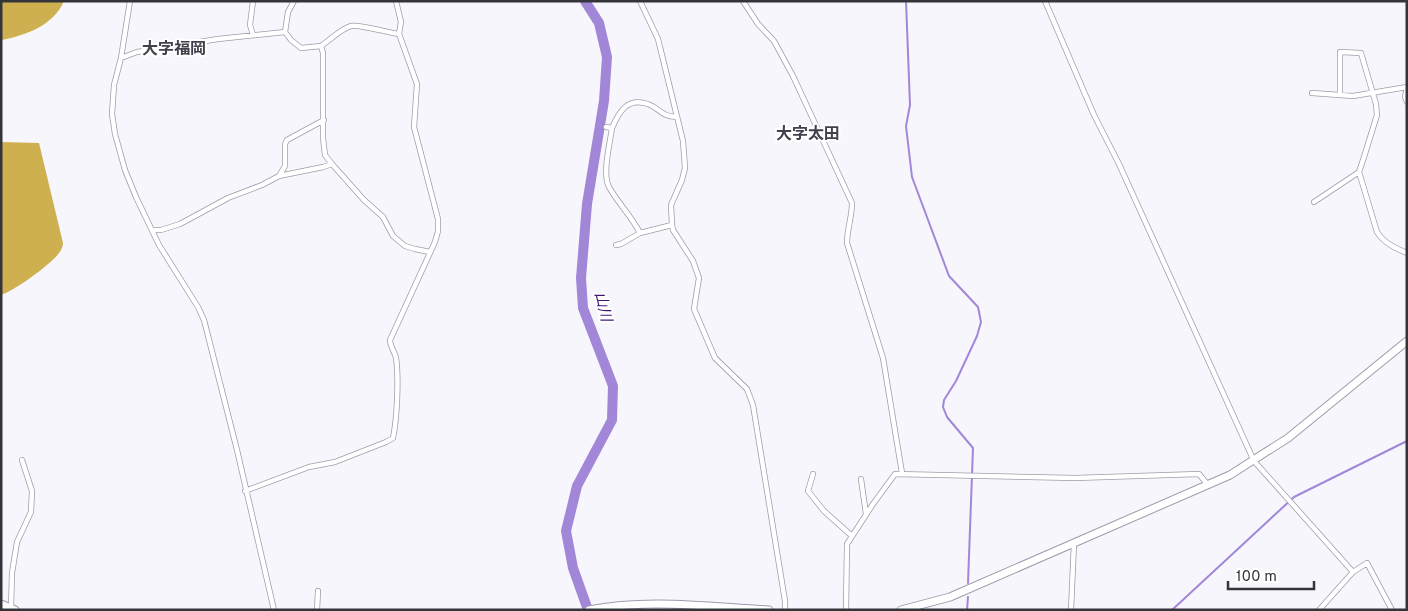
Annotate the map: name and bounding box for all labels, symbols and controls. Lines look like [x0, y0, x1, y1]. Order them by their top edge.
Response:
district label: 大字福岡 [142, 40, 206, 60]
district label: 大字太田 [776, 125, 840, 145]
water label: 山川 [589, 290, 615, 326]
scale bar [1228, 558, 1314, 590]
text: 100 m [1236, 568, 1277, 587]

